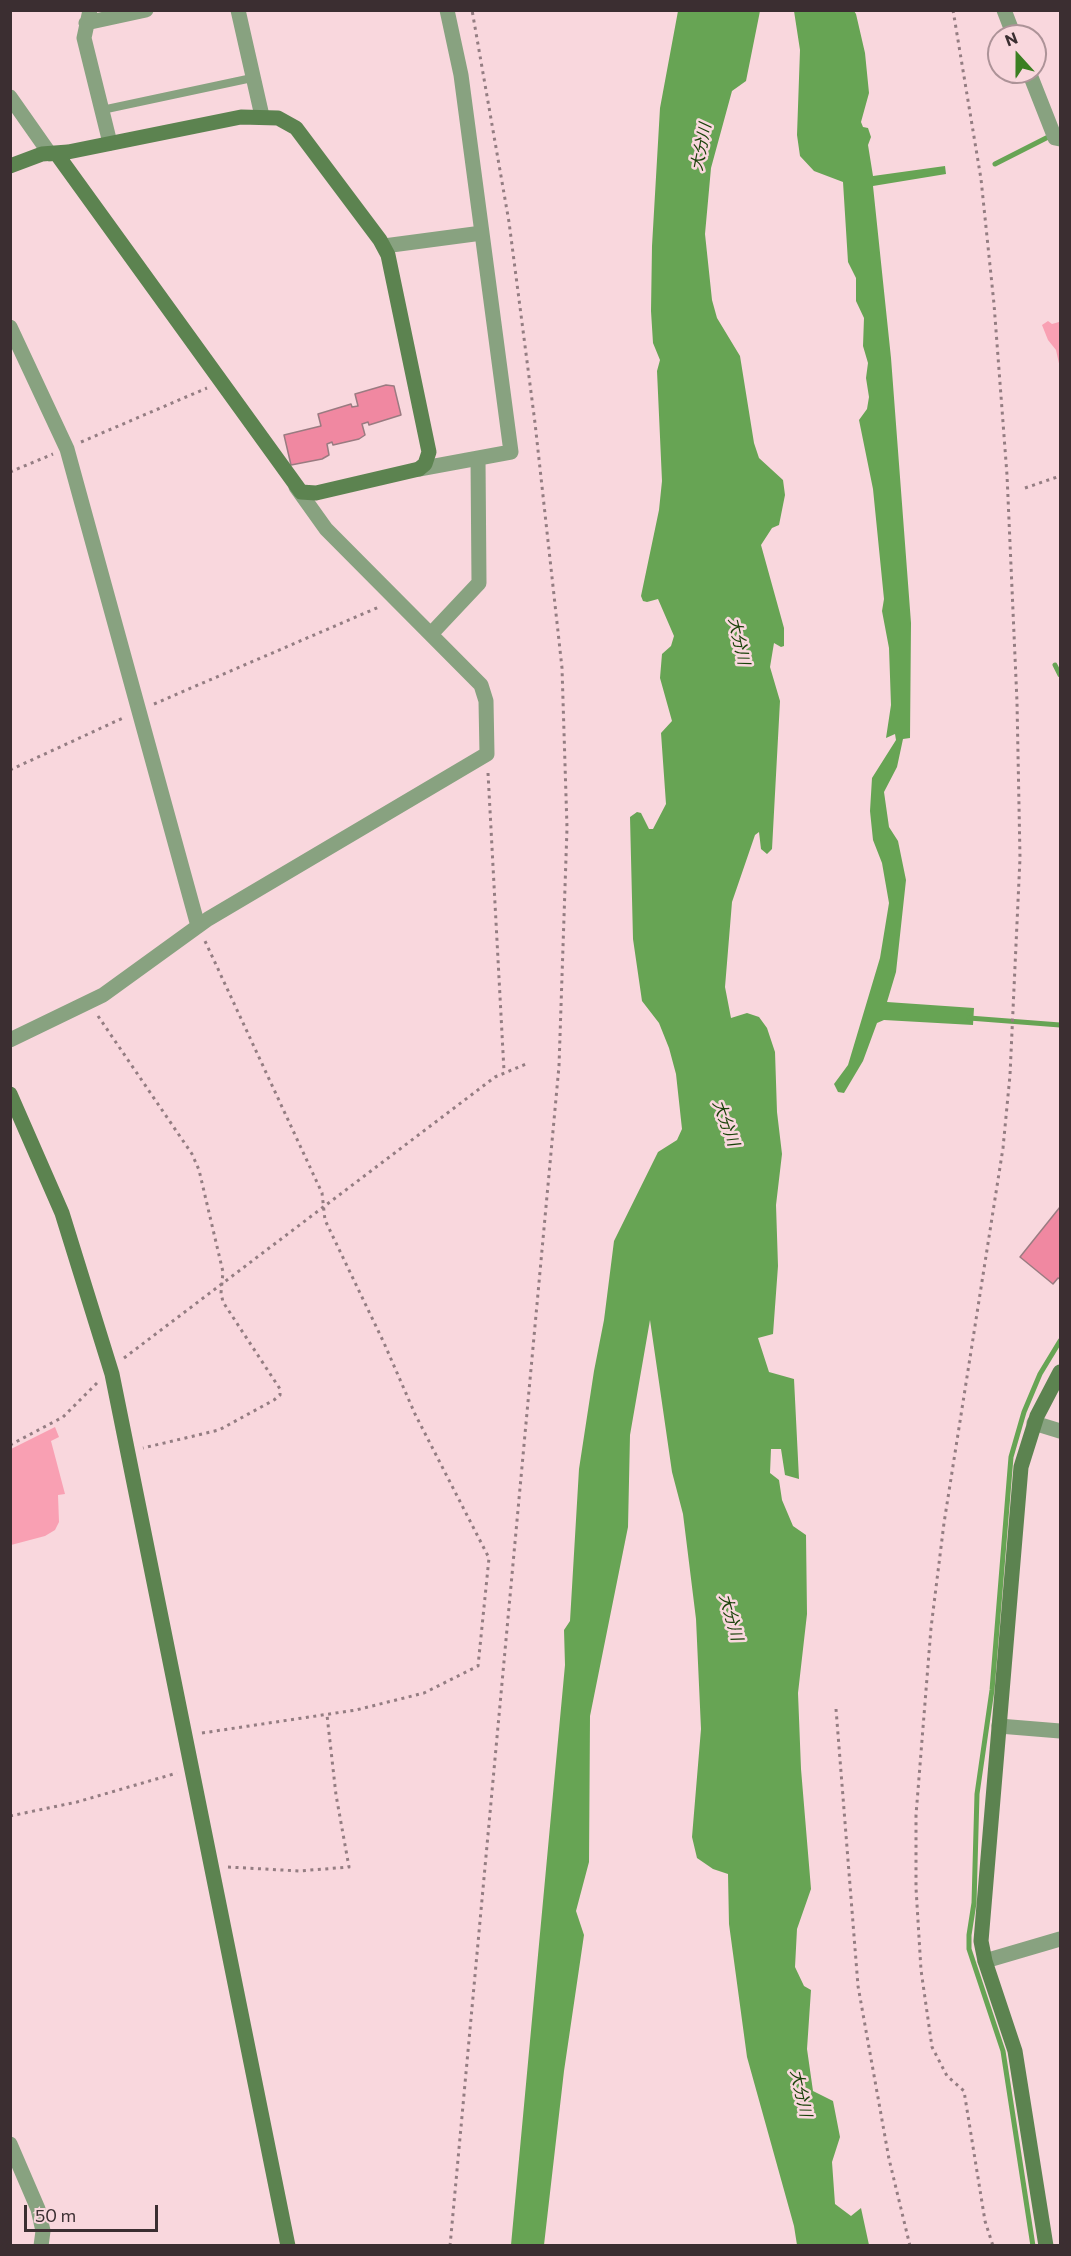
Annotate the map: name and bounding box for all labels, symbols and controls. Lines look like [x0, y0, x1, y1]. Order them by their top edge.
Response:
north arrow [987, 24, 1047, 84]
text: N [1002, 28, 1020, 50]
water label: 大分川 [687, 122, 715, 172]
water label: 大分川 [724, 615, 754, 667]
water label: 大分川 [709, 1097, 743, 1149]
water label: 大分川 [715, 1591, 747, 1643]
water label: 大分川 [786, 2067, 816, 2119]
scale bar [27, 2193, 160, 2231]
text: 50 m [35, 2204, 76, 2226]

